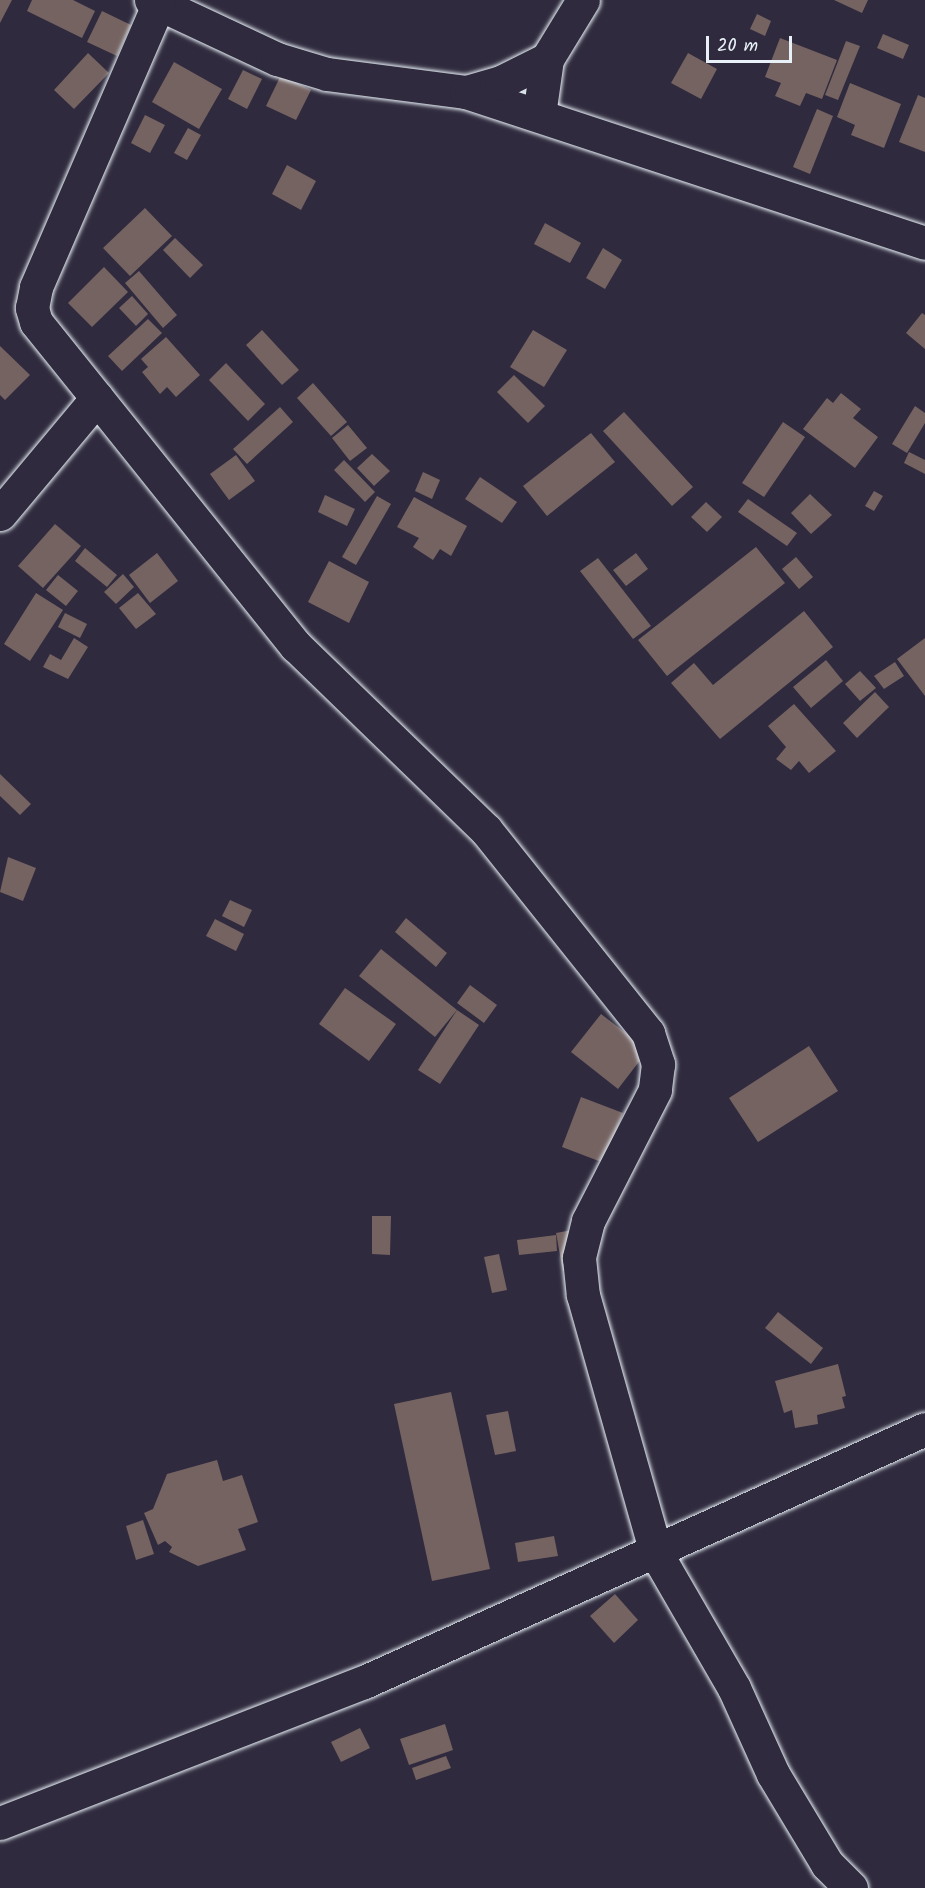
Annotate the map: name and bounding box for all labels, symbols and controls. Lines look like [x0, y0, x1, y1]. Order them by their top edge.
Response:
scale bar [709, 24, 794, 62]
text: 20 m [717, 32, 758, 61]

